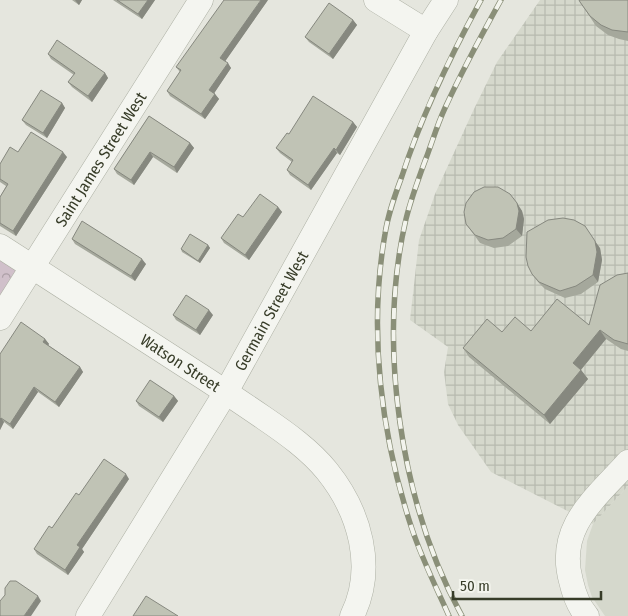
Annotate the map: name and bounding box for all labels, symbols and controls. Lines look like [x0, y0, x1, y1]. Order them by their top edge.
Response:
street label: Saint James Street West [51, 88, 151, 230]
street label: Germain Street West [231, 247, 313, 374]
street label: Watson Street [137, 330, 224, 396]
scale bar [453, 568, 600, 600]
text: 50 m [460, 577, 490, 595]

